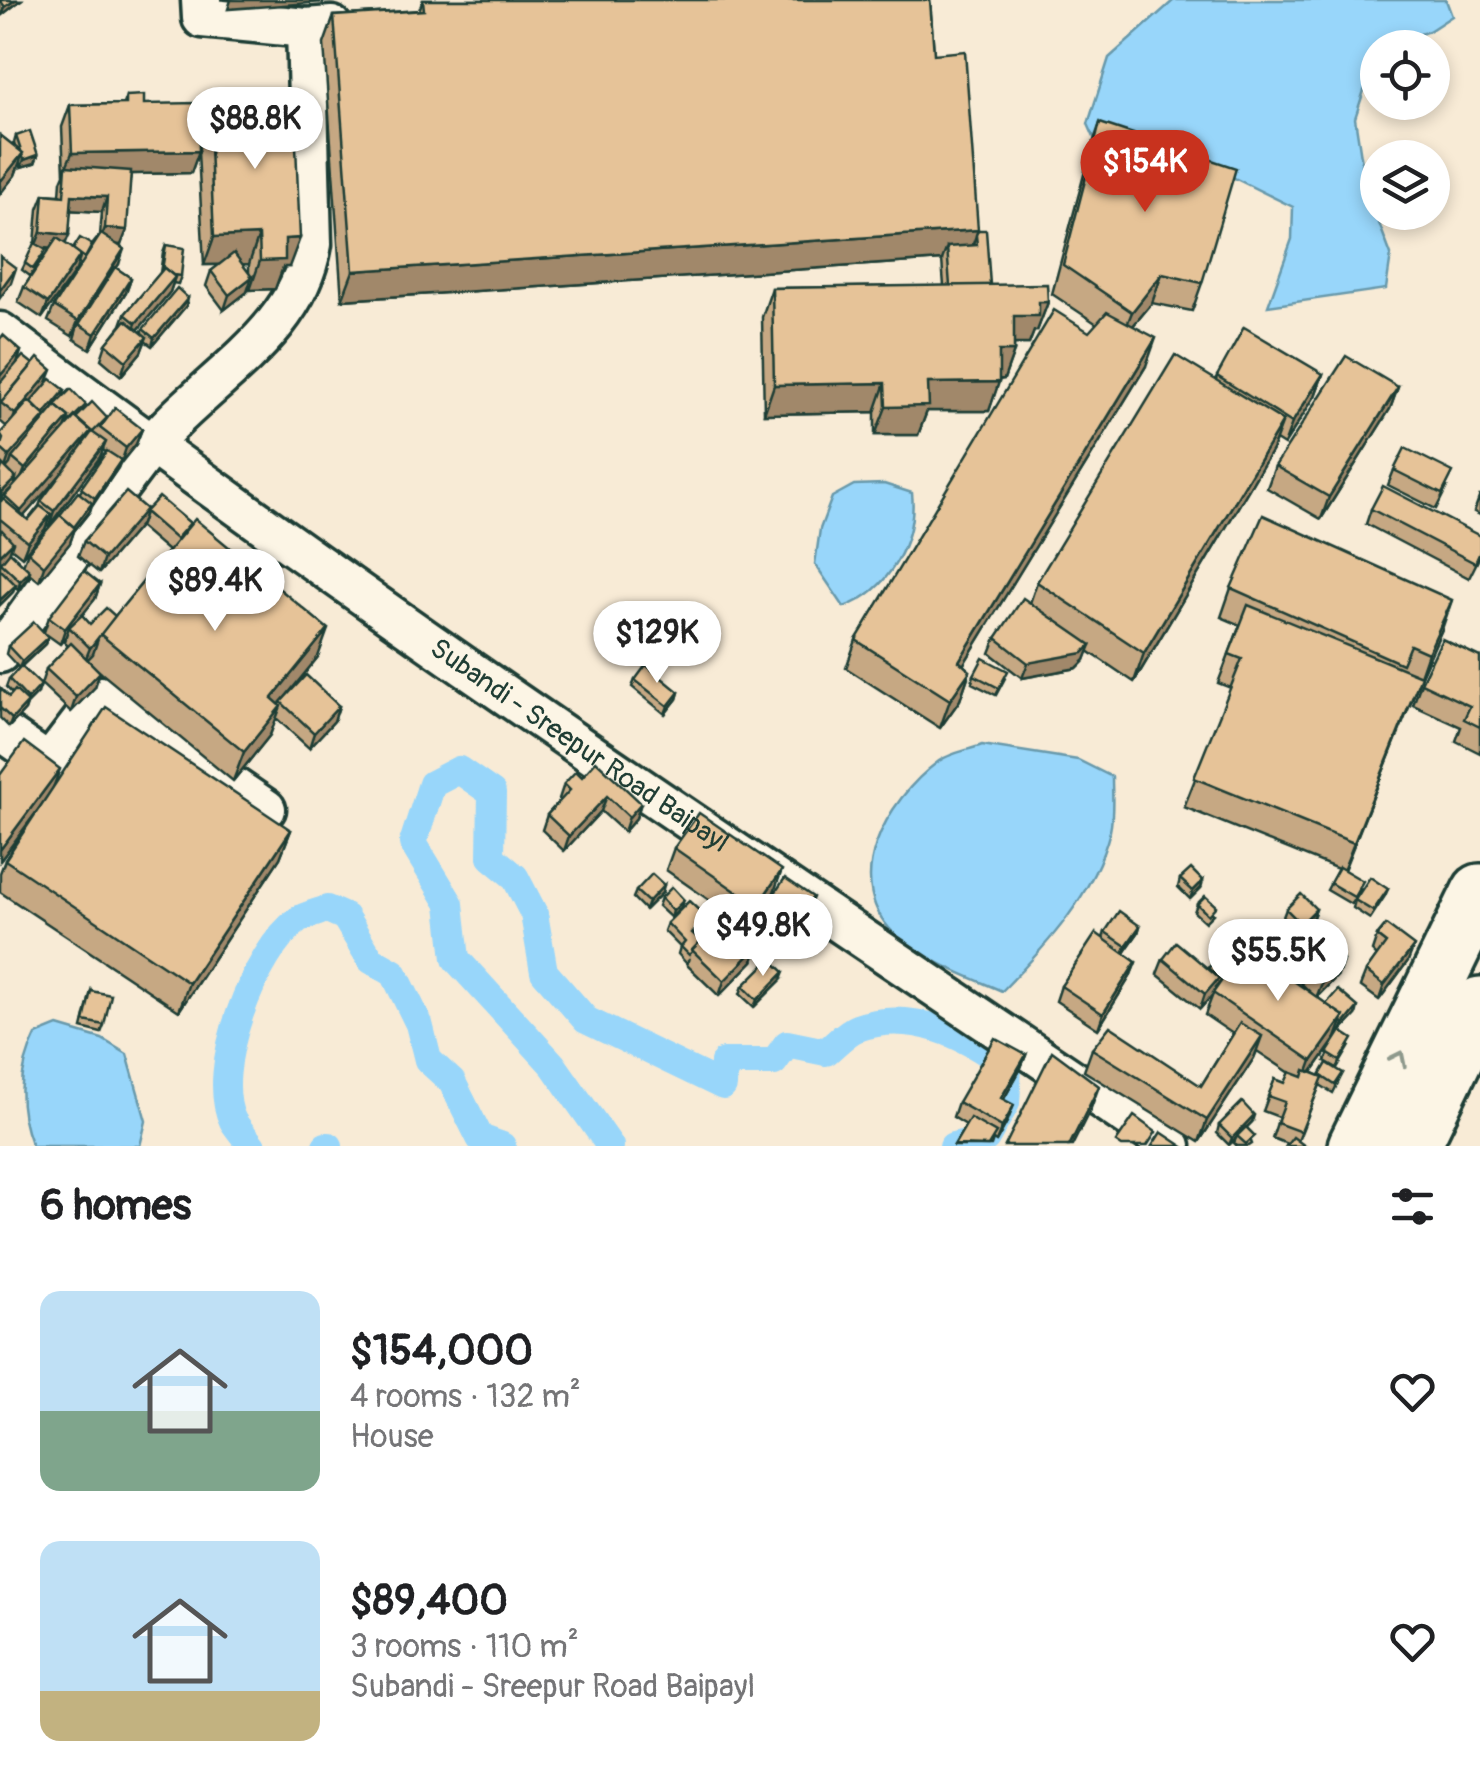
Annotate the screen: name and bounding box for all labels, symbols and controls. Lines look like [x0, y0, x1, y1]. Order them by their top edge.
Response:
map controls [1360, 30, 1450, 230]
button: locate [1360, 30, 1450, 120]
pin: $88.8K [174, 87, 336, 172]
text: $88.8K [209, 99, 301, 139]
pin: $154K [1075, 130, 1215, 215]
button: layers [1360, 140, 1450, 230]
text: $154K [1102, 142, 1188, 182]
pin: $89.4K [134, 549, 296, 634]
text: $89.4K [168, 561, 262, 601]
pin: $129K [587, 601, 727, 686]
text: $129K [615, 613, 699, 653]
street label: Subandi - Sreepur Road Baipayl [423, 631, 736, 860]
pin: $49.8K [682, 894, 844, 979]
text: $49.8K [716, 906, 810, 946]
pin: $55.5K [1197, 919, 1359, 1004]
text: $55.5K [1230, 931, 1326, 971]
one-way arrow [1387, 1051, 1406, 1069]
icon: filters [1385, 1179, 1440, 1234]
text: 6 homes [40, 1180, 191, 1232]
text: $154,000 [350, 1325, 533, 1377]
icon: home [120, 1331, 240, 1451]
icon: heart [1385, 1364, 1440, 1419]
text: 4 rooms · 132 m² [350, 1377, 581, 1417]
text: House [350, 1417, 434, 1457]
text: $89,400 [350, 1575, 508, 1627]
icon: home [120, 1581, 240, 1701]
icon: heart [1385, 1614, 1440, 1669]
text: 3 rooms · 110 m² [350, 1627, 579, 1667]
text: Subandi - Sreepur Road Baipayl [350, 1667, 755, 1707]

